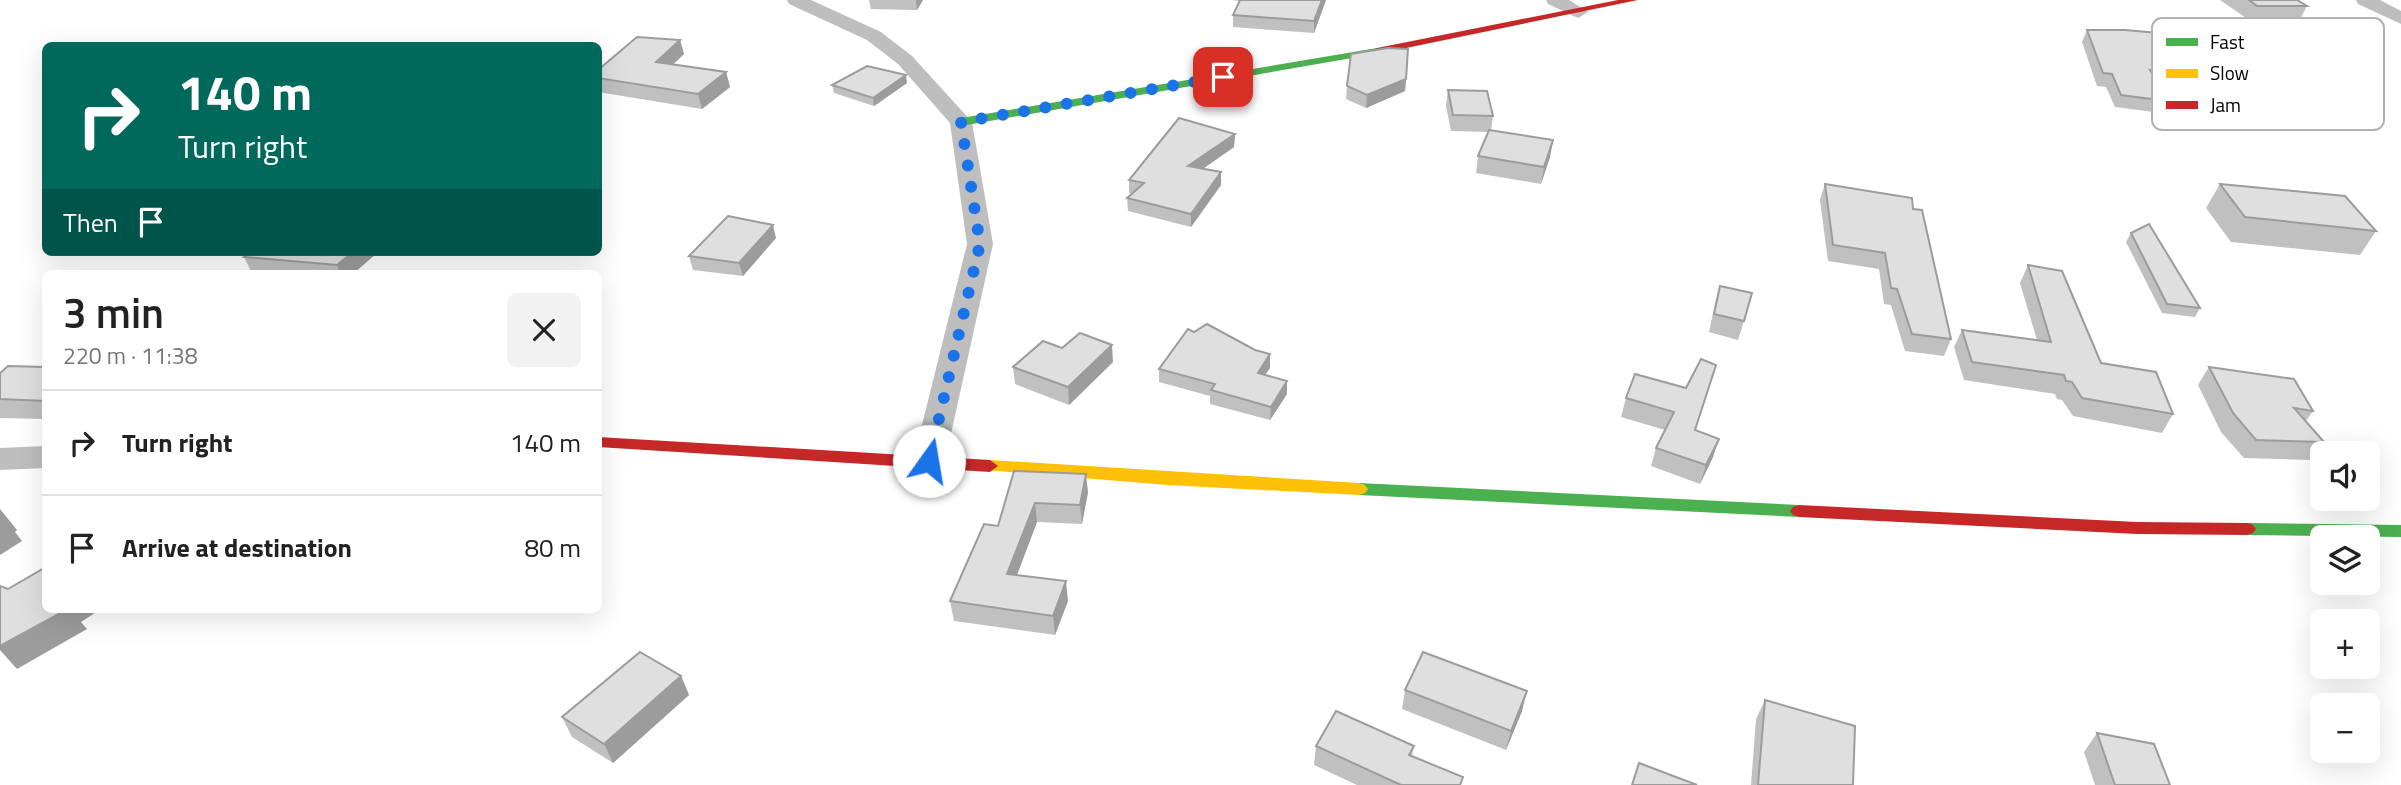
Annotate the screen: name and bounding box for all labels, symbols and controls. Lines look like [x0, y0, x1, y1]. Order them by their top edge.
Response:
legend [2152, 18, 2384, 130]
text: Fast [2210, 27, 2245, 56]
pin [1193, 47, 1253, 107]
text: 140 m [178, 54, 312, 129]
icon: arrive [1204, 58, 1242, 96]
text: Slow [2210, 58, 2249, 87]
icon: right [63, 70, 154, 161]
text: Jam [2210, 90, 2241, 119]
text: Turn right [178, 122, 307, 170]
text: Then [63, 203, 118, 242]
icon: arrive [132, 203, 170, 241]
text: 3 min [63, 280, 164, 344]
button: close [507, 293, 581, 367]
text: 220 m · 11:38 [63, 338, 198, 373]
text: Turn right [122, 423, 233, 462]
text: 140 m [510, 423, 581, 462]
icon: right [63, 424, 101, 462]
position arrow [892, 424, 966, 498]
map controls [2310, 441, 2380, 763]
button: sound [2310, 441, 2380, 511]
button: layers [2310, 525, 2380, 595]
text: Arrive at destination [122, 528, 352, 567]
text: 80 m [524, 528, 581, 567]
icon: arrive [63, 529, 101, 567]
button: + [2310, 609, 2380, 679]
button: − [2310, 693, 2380, 763]

